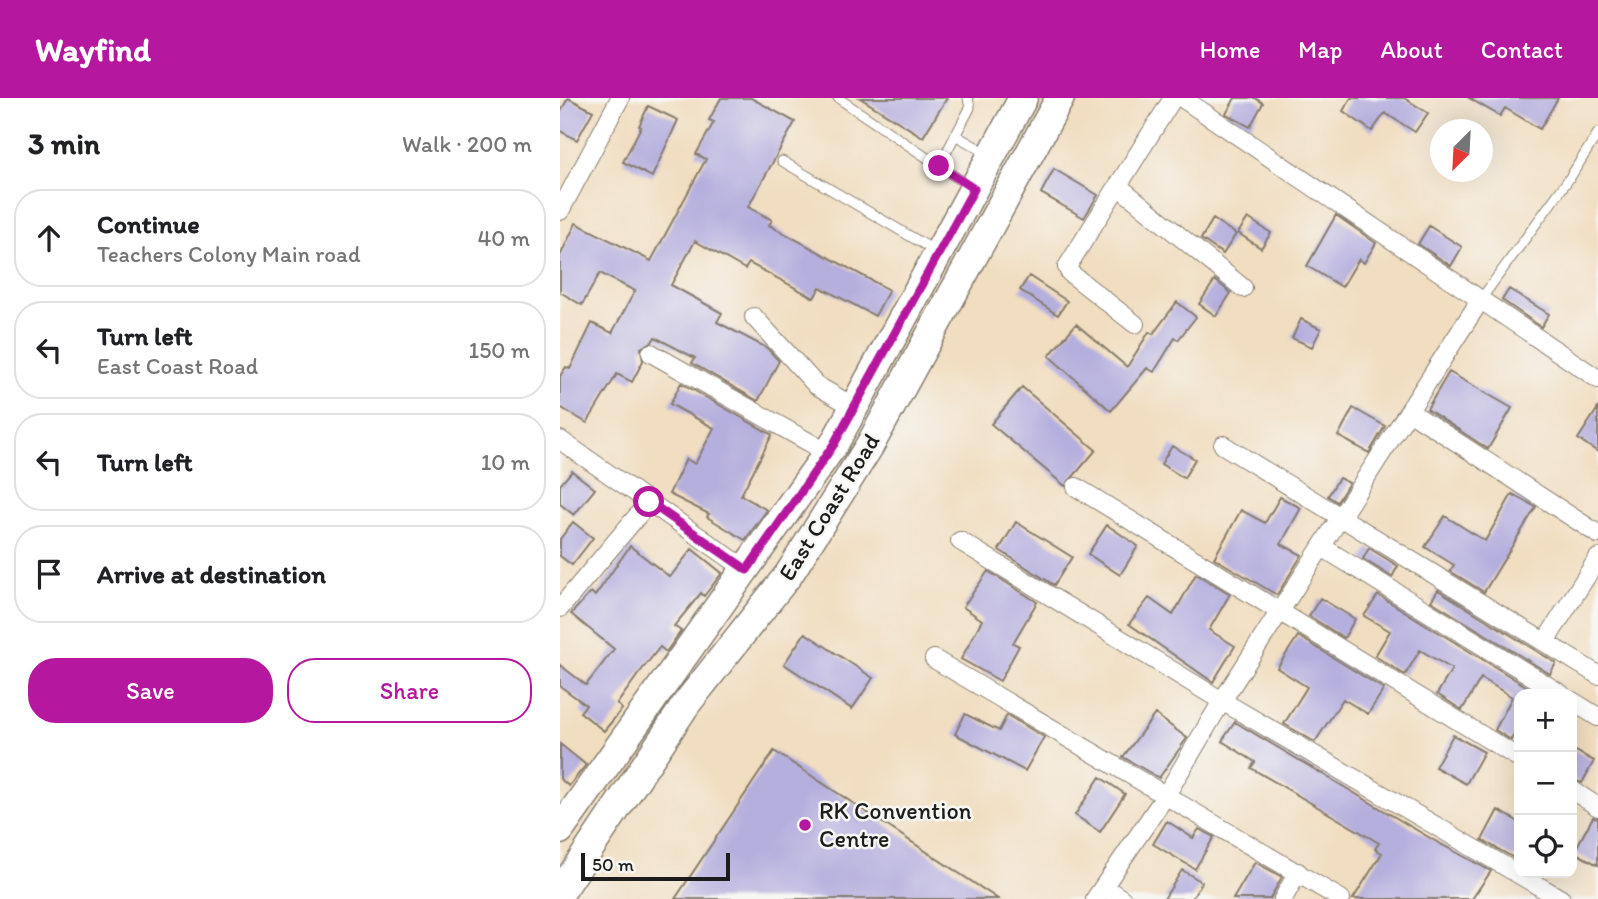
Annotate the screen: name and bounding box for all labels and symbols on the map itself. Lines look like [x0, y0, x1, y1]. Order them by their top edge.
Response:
north arrow [1430, 119, 1493, 182]
route end [923, 150, 954, 181]
street label: East Coast Road [772, 428, 885, 586]
route start [633, 486, 664, 517]
place label: RK Convention Centre [819, 796, 972, 853]
marker: RK Convention Centre [797, 817, 813, 833]
scale bar [581, 850, 730, 882]

